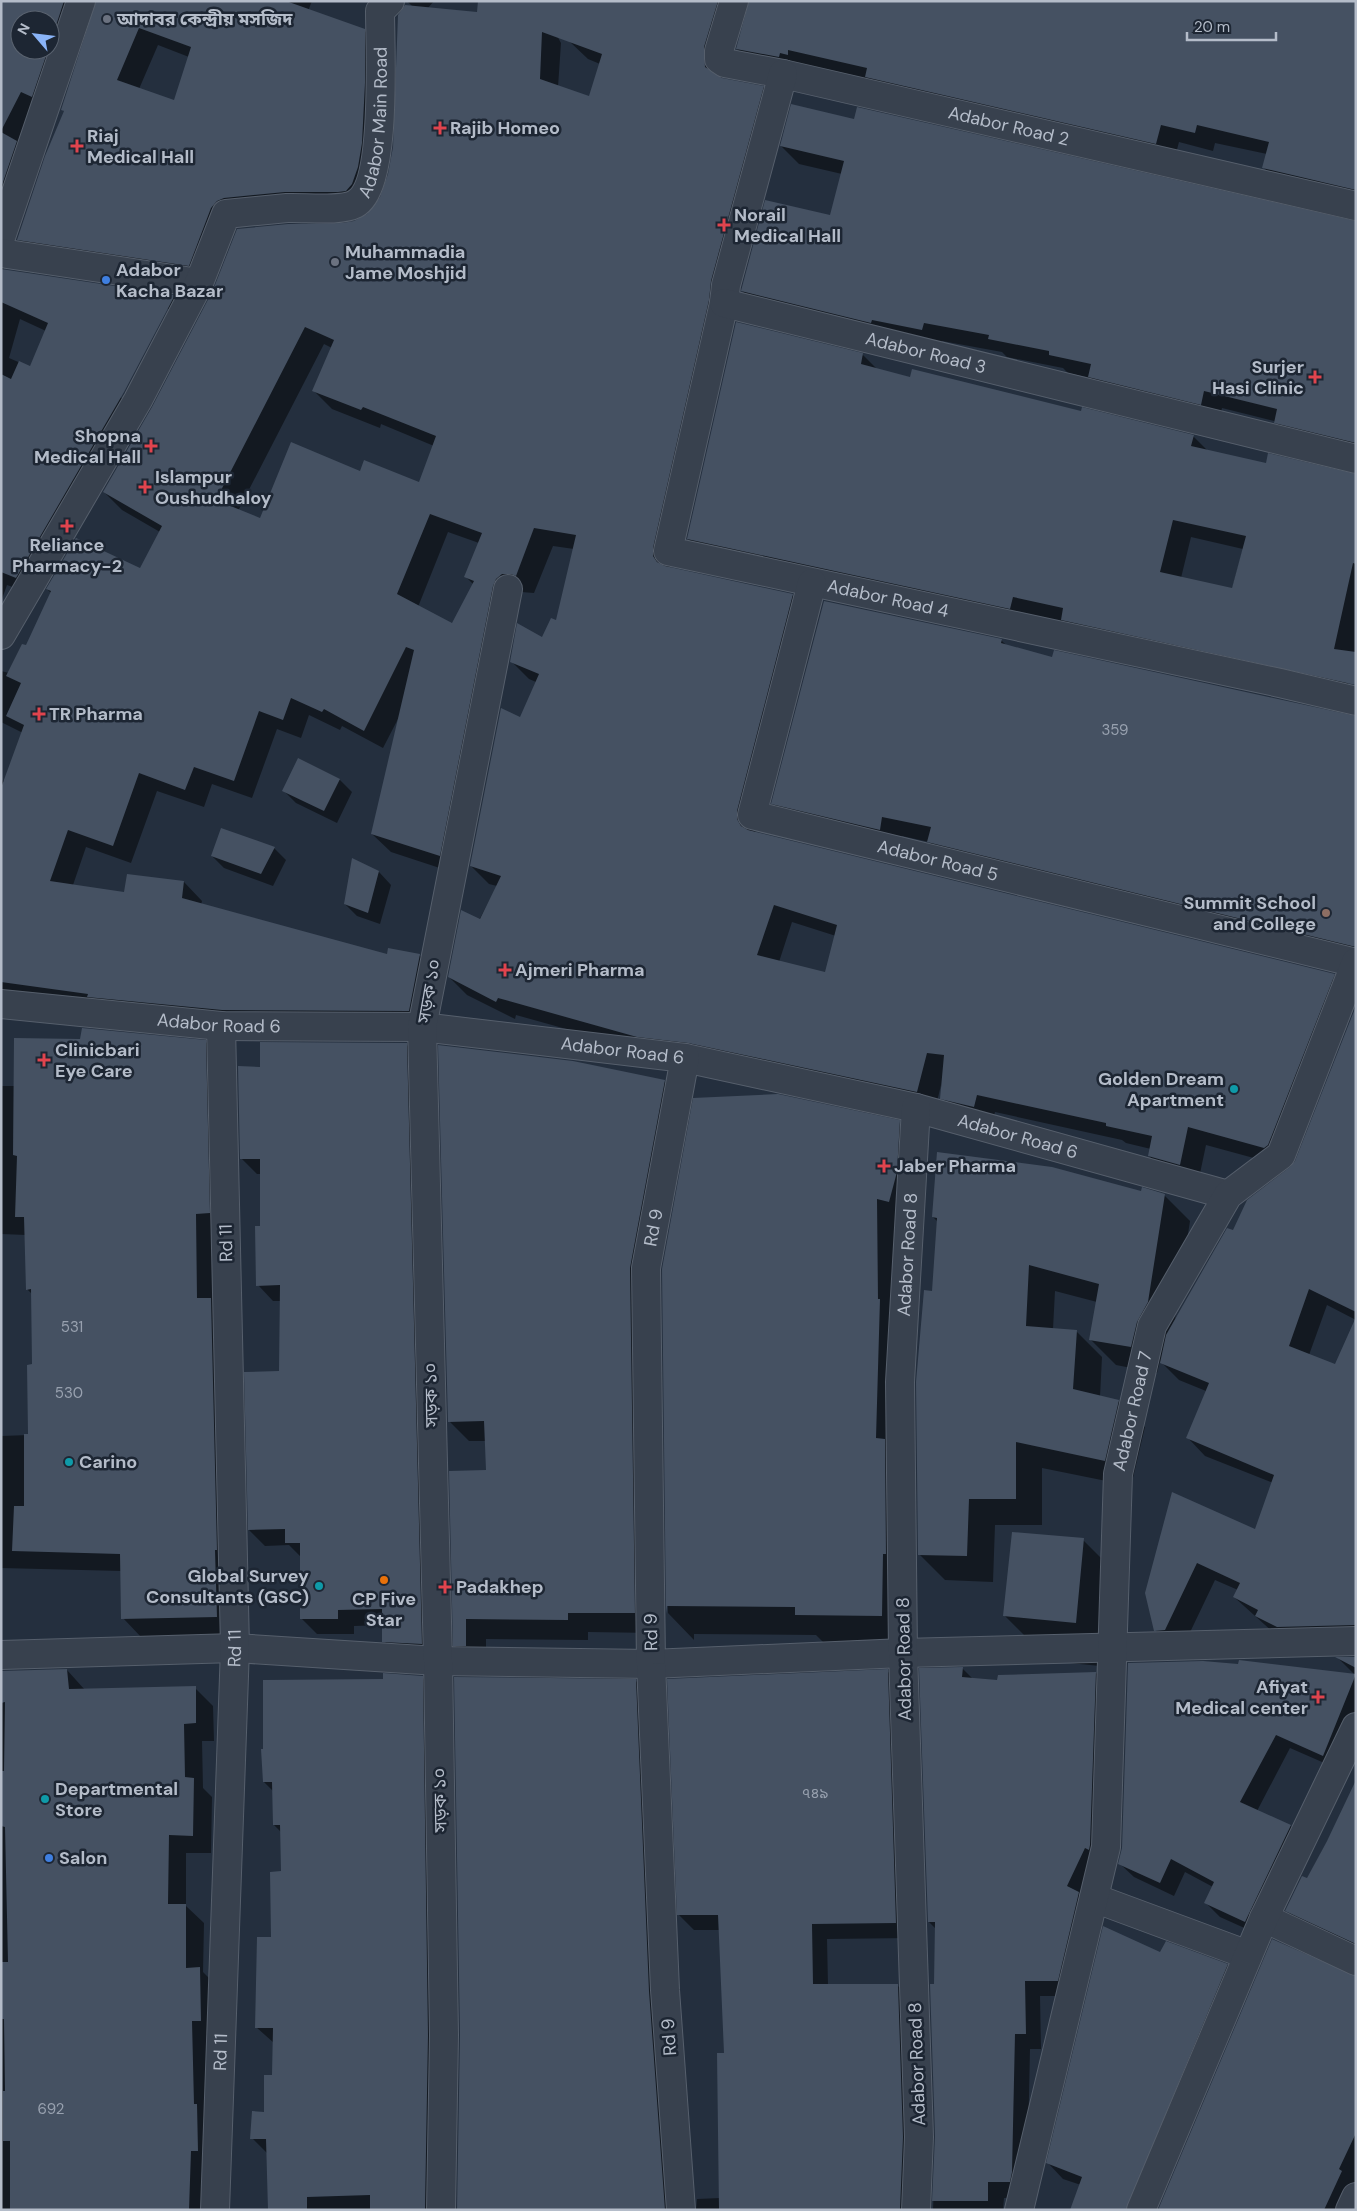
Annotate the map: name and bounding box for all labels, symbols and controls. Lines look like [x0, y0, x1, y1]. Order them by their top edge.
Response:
place label: আদাবর কেন্দ্রীয় মসজিদ [116, 7, 293, 31]
north arrow [10, 10, 60, 60]
scale bar [1187, 10, 1276, 42]
marker: আদাবর কেন্দ্রীয় মসজিদ [101, 13, 113, 25]
text: 20 m [1194, 17, 1230, 37]
text: N [13, 20, 34, 38]
street label: Adabor Main Road [352, 46, 393, 202]
street label: Adabor Road 2 [946, 100, 1071, 151]
place label: Rajib Homeo [450, 116, 560, 140]
marker: Rajib Homeo [434, 122, 446, 134]
place label: Riaj Medical Hall [87, 124, 194, 169]
marker: Riaj Medical Hall [71, 140, 83, 152]
place label: Norail Medical Hall [734, 203, 841, 248]
marker: Norail Medical Hall [718, 219, 730, 231]
place label: Muhammadia Jame Moshjid [345, 240, 467, 285]
marker: Muhammadia Jame Moshjid [329, 256, 341, 268]
place label: Adabor Kacha Bazar [116, 258, 223, 303]
marker: Adabor Kacha Bazar [100, 274, 112, 286]
street label: Adabor Road 3 [863, 326, 989, 379]
place label: Surjer Hasi Clinic [1212, 355, 1304, 400]
marker: Surjer Hasi Clinic [1308, 370, 1322, 384]
place label: Shopna Medical Hall [34, 424, 141, 469]
marker: Shopna Medical Hall [145, 440, 157, 452]
place label: Islampur Oushudhaloy [155, 465, 271, 510]
marker: Islampur Oushudhaloy [139, 481, 151, 493]
marker: Reliance Pharmacy-2 [61, 520, 73, 532]
place label: Reliance Pharmacy-2 [12, 533, 122, 578]
street label: Adabor Road 4 [825, 574, 951, 623]
place label: TR Pharma [49, 702, 143, 726]
marker: TR Pharma [33, 708, 45, 720]
house number: 359 [1101, 720, 1129, 740]
street label: Adabor Road 5 [875, 834, 1001, 887]
place label: Summit School and College [1184, 891, 1316, 936]
marker: Summit School and College [1320, 907, 1332, 919]
street label: সড়ক ১০ [411, 957, 446, 1026]
place label: Ajmeri Pharma [515, 958, 645, 982]
marker: Ajmeri Pharma [499, 964, 511, 976]
street label: Adabor Road 6 [156, 1008, 281, 1038]
street label: Adabor Road 6 [560, 1031, 686, 1070]
place label: Clinicbari Eye Care [55, 1038, 140, 1083]
marker: Clinicbari Eye Care [37, 1053, 51, 1067]
place label: Golden Dream Apartment [1098, 1067, 1224, 1112]
marker: Golden Dream Apartment [1228, 1083, 1240, 1095]
street label: Adabor Road 6 [955, 1108, 1081, 1165]
place label: Jaber Pharma [894, 1154, 1016, 1178]
marker: Jaber Pharma [878, 1160, 890, 1172]
street label: Adabor Road 8 [892, 1192, 923, 1317]
street label: Rd 9 [638, 1207, 669, 1248]
street label: Rd 11 [214, 1224, 238, 1262]
house number: 531 [61, 1317, 83, 1337]
street label: Adabor Road 7 [1107, 1349, 1158, 1473]
street label: সড়ক ১০ [418, 1362, 444, 1429]
house number: 530 [55, 1383, 83, 1403]
place label: Carino [79, 1450, 137, 1474]
marker: Carino [63, 1456, 75, 1468]
place label: Global Survey Consultants (GSC) [146, 1564, 309, 1609]
marker: CP Five Star [378, 1574, 390, 1586]
place label: Padakhep [456, 1575, 544, 1599]
marker: Global Survey Consultants (GSC) [313, 1580, 325, 1592]
marker: Padakhep [438, 1580, 452, 1594]
place label: CP Five Star [352, 1587, 416, 1632]
street label: Adabor Road 8 [891, 1597, 917, 1721]
street label: Rd 9 [639, 1613, 663, 1651]
street label: Rd 11 [222, 1629, 247, 1668]
place label: Afiyat Medical center [1175, 1675, 1308, 1720]
marker: Afiyat Medical center [1312, 1691, 1324, 1703]
street label: সড়ক ১০ [427, 1767, 453, 1834]
place label: Departmental Store [55, 1777, 178, 1822]
house number: ৭৪৯ [802, 1783, 828, 1803]
marker: Departmental Store [39, 1793, 51, 1805]
place label: Salon [59, 1846, 107, 1870]
marker: Salon [43, 1852, 55, 1864]
street label: Adabor Road 8 [903, 2002, 931, 2126]
street label: Rd 9 [656, 2017, 682, 2057]
street label: Rd 11 [208, 2033, 233, 2071]
house number: 692 [38, 2099, 64, 2119]

